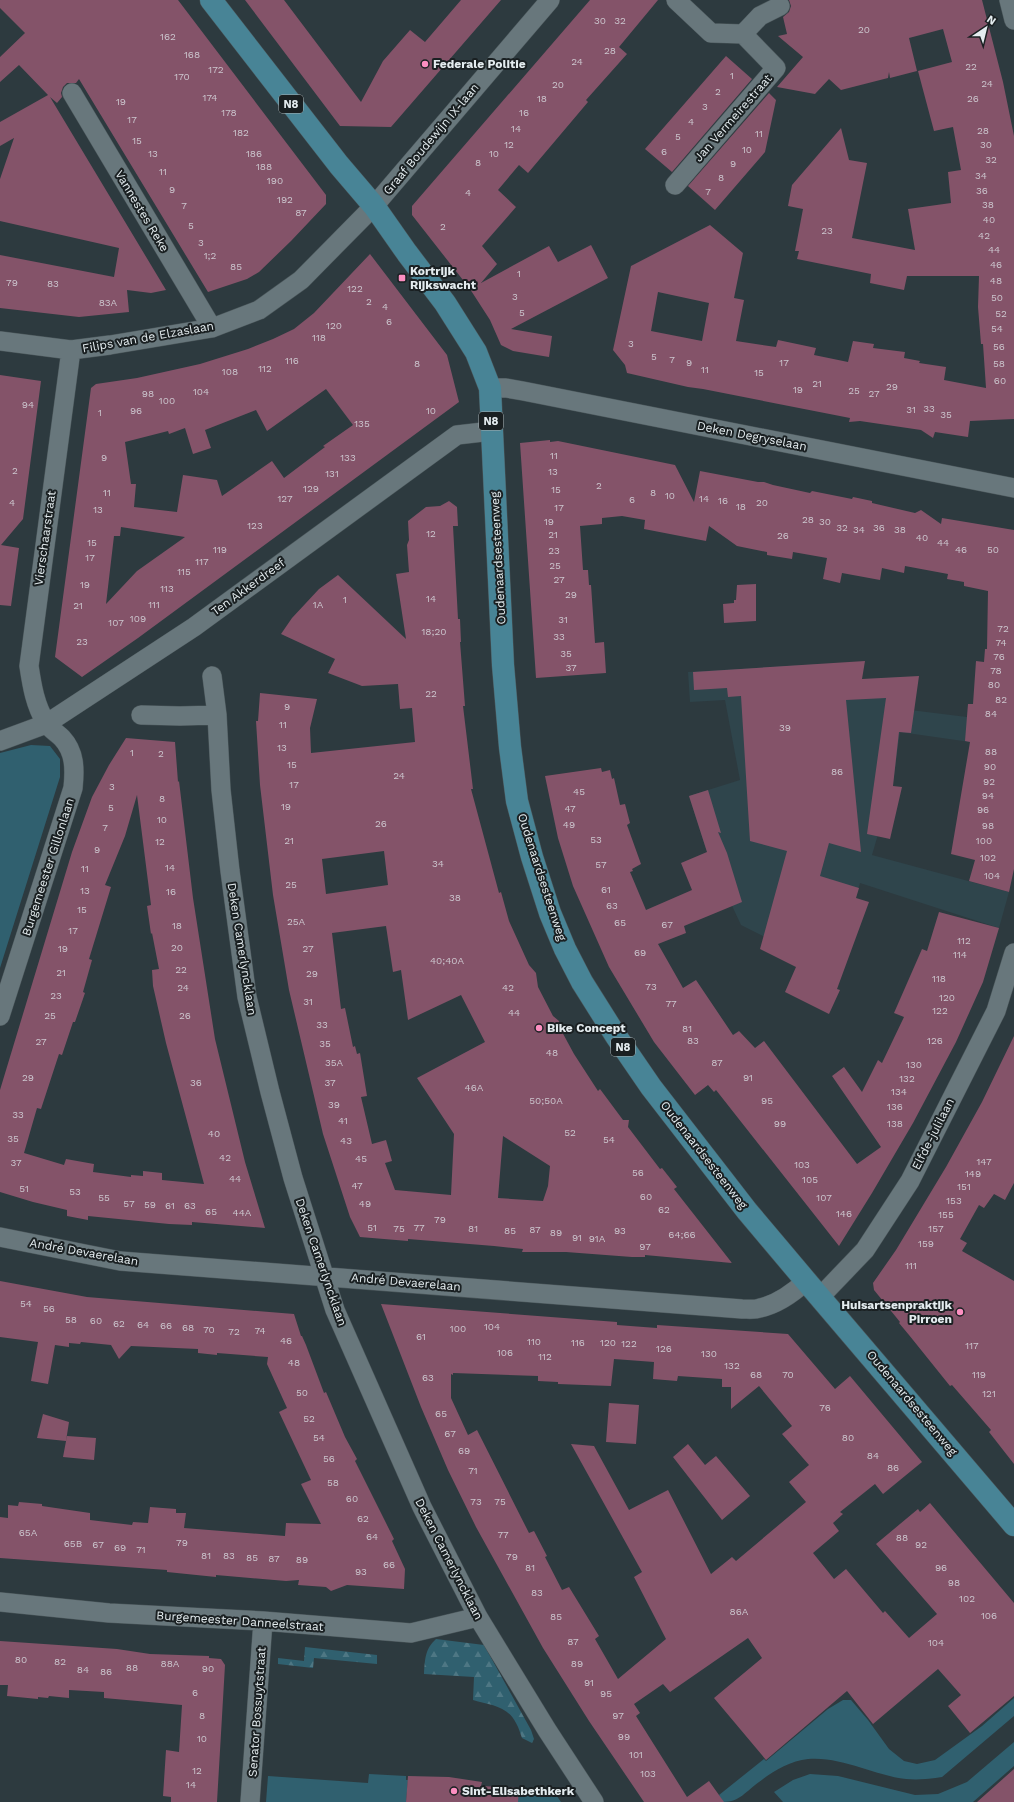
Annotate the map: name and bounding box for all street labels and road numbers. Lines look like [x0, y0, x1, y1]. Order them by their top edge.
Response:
street label: Jan Vermeirestraat [691, 71, 775, 165]
street label: Graaf Boudewijn IX-laan [380, 81, 482, 197]
road number: N8 [279, 95, 303, 113]
street label: Vannestes Reke [112, 168, 172, 254]
street label: Filips van de Elzaslaan [81, 319, 215, 355]
road number: N8 [479, 412, 503, 430]
street label: Deken Degryselaan [696, 418, 808, 454]
street label: Vierschaarstraat [31, 490, 59, 586]
street label: Oudenaardsesteenweg [487, 491, 508, 625]
street label: Ten Akkerdreef [208, 555, 288, 618]
street label: Burgemeester Gillonlaan [19, 796, 77, 938]
street label: Oudenaardsesteenweg [515, 812, 569, 943]
street label: Deken Camerlyncklaan [225, 882, 259, 1016]
road number: N8 [611, 1038, 635, 1056]
street label: Elfde-julilaan [909, 1096, 957, 1172]
street label: Oudenaardsesteenweg [658, 1098, 751, 1212]
street label: Deken Camerlyncklaan [293, 1196, 349, 1328]
street label: André Devaerelaan [29, 1236, 139, 1268]
street label: André Devaerelaan [351, 1270, 461, 1294]
street label: Oudenaardsesteenweg [864, 1348, 961, 1459]
street label: Deken Camerlyncklaan [412, 1496, 486, 1622]
street label: Burgemeester Danneelstraat [156, 1608, 324, 1634]
street label: Senator Bossuytstraat [245, 1647, 269, 1777]

